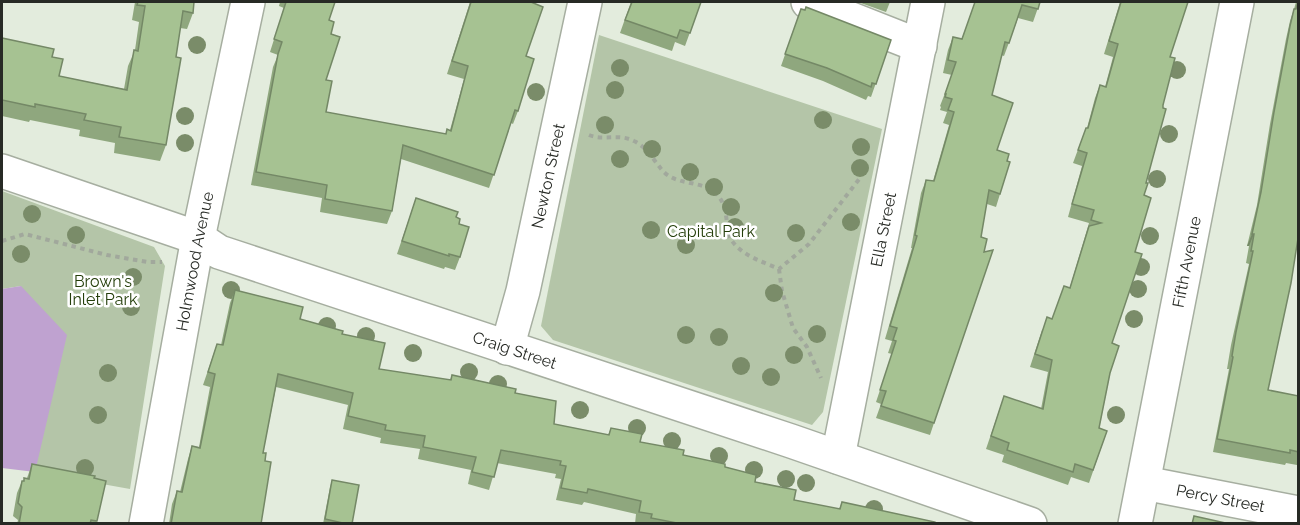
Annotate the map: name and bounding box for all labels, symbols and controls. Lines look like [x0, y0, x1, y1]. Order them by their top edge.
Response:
street label: Newton Street [527, 121, 568, 230]
street label: Holmwood Avenue [172, 190, 217, 333]
street label: Ella Street [866, 190, 900, 268]
street label: Fifth Avenue [1168, 215, 1204, 309]
park label: Capital Park [667, 222, 755, 241]
park label: Brown's Inlet Park [68, 272, 138, 309]
street label: Craig Street [471, 327, 560, 373]
street label: Percy Street [1175, 480, 1267, 516]

